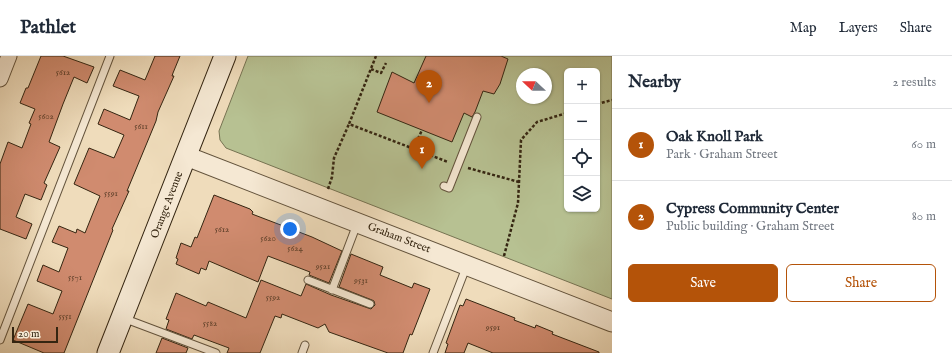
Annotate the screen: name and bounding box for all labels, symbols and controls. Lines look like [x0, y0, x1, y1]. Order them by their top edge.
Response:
text: Pathlet [20, 16, 76, 40]
text: Map [790, 19, 817, 37]
text: Layers [839, 19, 878, 37]
text: Share [900, 19, 932, 37]
house number: 5612 [56, 67, 70, 78]
north arrow [516, 68, 552, 104]
map controls [564, 68, 600, 212]
button: + [564, 68, 600, 104]
pin: 2 [416, 70, 442, 103]
text: Nearby [628, 72, 681, 93]
text: 2 results [892, 74, 936, 91]
button: − [564, 104, 600, 140]
house number: 5602 [38, 111, 54, 122]
house number: 5611 [134, 121, 148, 132]
text: Oak Knoll Park [666, 127, 763, 146]
pin: 1 [409, 136, 435, 169]
text: 1 [639, 136, 643, 153]
text: 60 m [911, 136, 936, 153]
button: locate [564, 140, 600, 176]
text: Park · Graham Street [666, 146, 778, 163]
street label: Orange Avenue [148, 169, 186, 241]
button: layers [564, 176, 600, 212]
house number: 5591 [104, 188, 118, 199]
text: Cypress Community Center [666, 199, 839, 218]
text: 2 [638, 208, 644, 225]
text: 80 m [912, 208, 936, 225]
text: Public building · Graham Street [666, 218, 835, 235]
your location [280, 219, 300, 239]
street label: Graham Street [366, 220, 433, 257]
house number: 5612 [215, 224, 229, 235]
house number: 5620 [260, 233, 276, 244]
house number: 5624 [287, 243, 303, 254]
house number: 9521 [315, 261, 330, 272]
button: Save [628, 264, 778, 302]
button: Share [786, 264, 936, 302]
house number: 5571 [68, 272, 82, 283]
house number: 9531 [353, 275, 368, 286]
house number: 5592 [266, 292, 280, 303]
house number: 5551 [58, 311, 72, 322]
house number: 5582 [203, 318, 217, 329]
house number: 9591 [485, 322, 500, 333]
scale bar [12, 325, 58, 344]
text: 20 m [18, 327, 39, 341]

